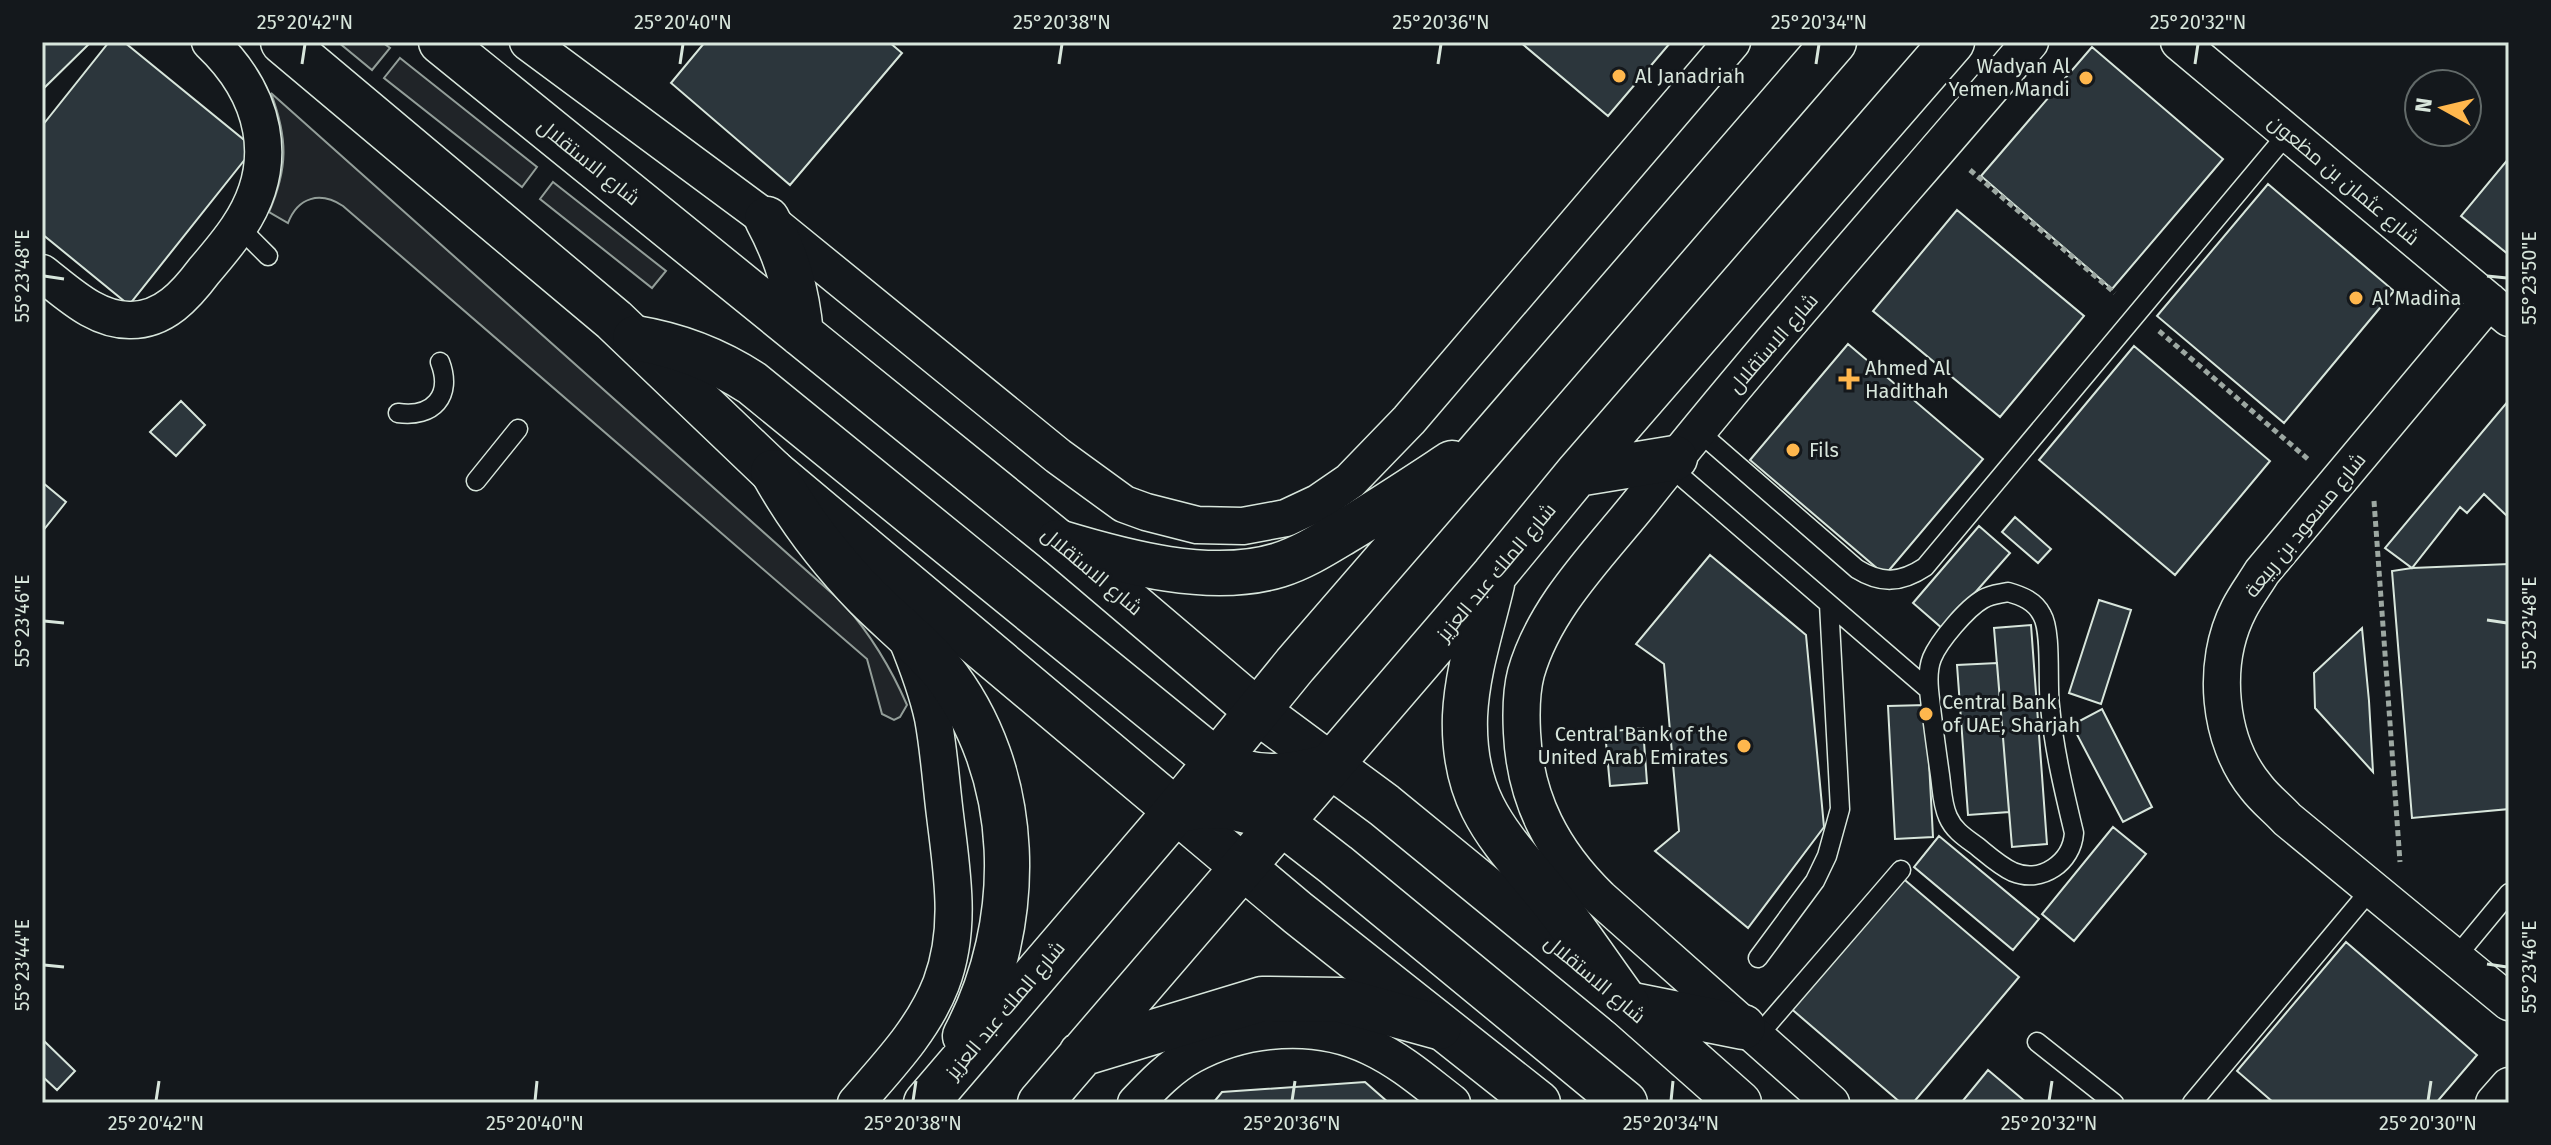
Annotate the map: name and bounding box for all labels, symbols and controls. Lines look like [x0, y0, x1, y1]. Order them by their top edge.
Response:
text: 25°20'42"N [257, 10, 353, 34]
text: 25°20'40"N [634, 10, 732, 34]
text: 25°20'38"N [1013, 10, 1111, 34]
text: 25°20'36"N [1392, 10, 1490, 34]
text: 25°20'34"N [1771, 10, 1867, 34]
text: 25°20'32"N [2150, 10, 2246, 34]
place label: Wadyan Al Yemen Mandi [1948, 54, 2070, 101]
place label: Al Janadriah [1635, 64, 1745, 88]
marker: Al Janadriah [1610, 67, 1628, 85]
north arrow [2403, 68, 2483, 148]
marker: Wadyan Al Yemen Mandi [2077, 69, 2095, 87]
text: N [2409, 96, 2438, 114]
street label: شارع عثمان بن مظعون [2262, 110, 2424, 252]
street label: شارع الاستقلال [532, 114, 645, 212]
text: 55°23'48"E [10, 229, 34, 323]
text: 55°23'50"E [2517, 231, 2541, 325]
place label: Al Madina [2372, 286, 2461, 310]
street label: شارع الاستقلال [1723, 288, 1824, 399]
marker: Al Madina [2347, 289, 2365, 307]
place label: Ahmed Al Hadithah [1865, 356, 1951, 403]
marker: Ahmed Al Hadithah [1840, 370, 1858, 388]
place label: Fils [1809, 438, 1839, 462]
marker: Fils [1784, 441, 1802, 459]
street label: شارع مسعود بن ربيعة [2239, 448, 2372, 603]
street label: شارع الملك عبد العزيز [1431, 498, 1562, 648]
street label: شارع الاستقلال [1035, 522, 1147, 622]
text: 55°23'46"E [10, 574, 34, 668]
text: 55°23'48"E [2517, 576, 2541, 670]
place label: Central Bank of UAE, Sharjah [1942, 690, 2080, 737]
marker: Central Bank of UAE, Sharjah [1917, 705, 1935, 723]
place label: Central Bank of the United Arab Emirates [1537, 722, 1728, 769]
marker: Central Bank of the United Arab Emirates [1735, 737, 1753, 755]
text: 55°23'44"E [10, 919, 34, 1011]
text: 55°23'46"E [2517, 920, 2541, 1014]
street label: شارع الاستقلال [1538, 930, 1650, 1030]
street label: شارع الملك عبد العزيز [940, 936, 1071, 1086]
text: 25°20'42"N [108, 1111, 204, 1135]
text: 25°20'40"N [486, 1111, 584, 1135]
text: 25°20'38"N [864, 1111, 962, 1135]
text: 25°20'36"N [1243, 1111, 1341, 1135]
text: 25°20'34"N [1623, 1111, 1719, 1135]
text: 25°20'32"N [2001, 1111, 2097, 1135]
text: 25°20'30"N [2379, 1111, 2477, 1135]

